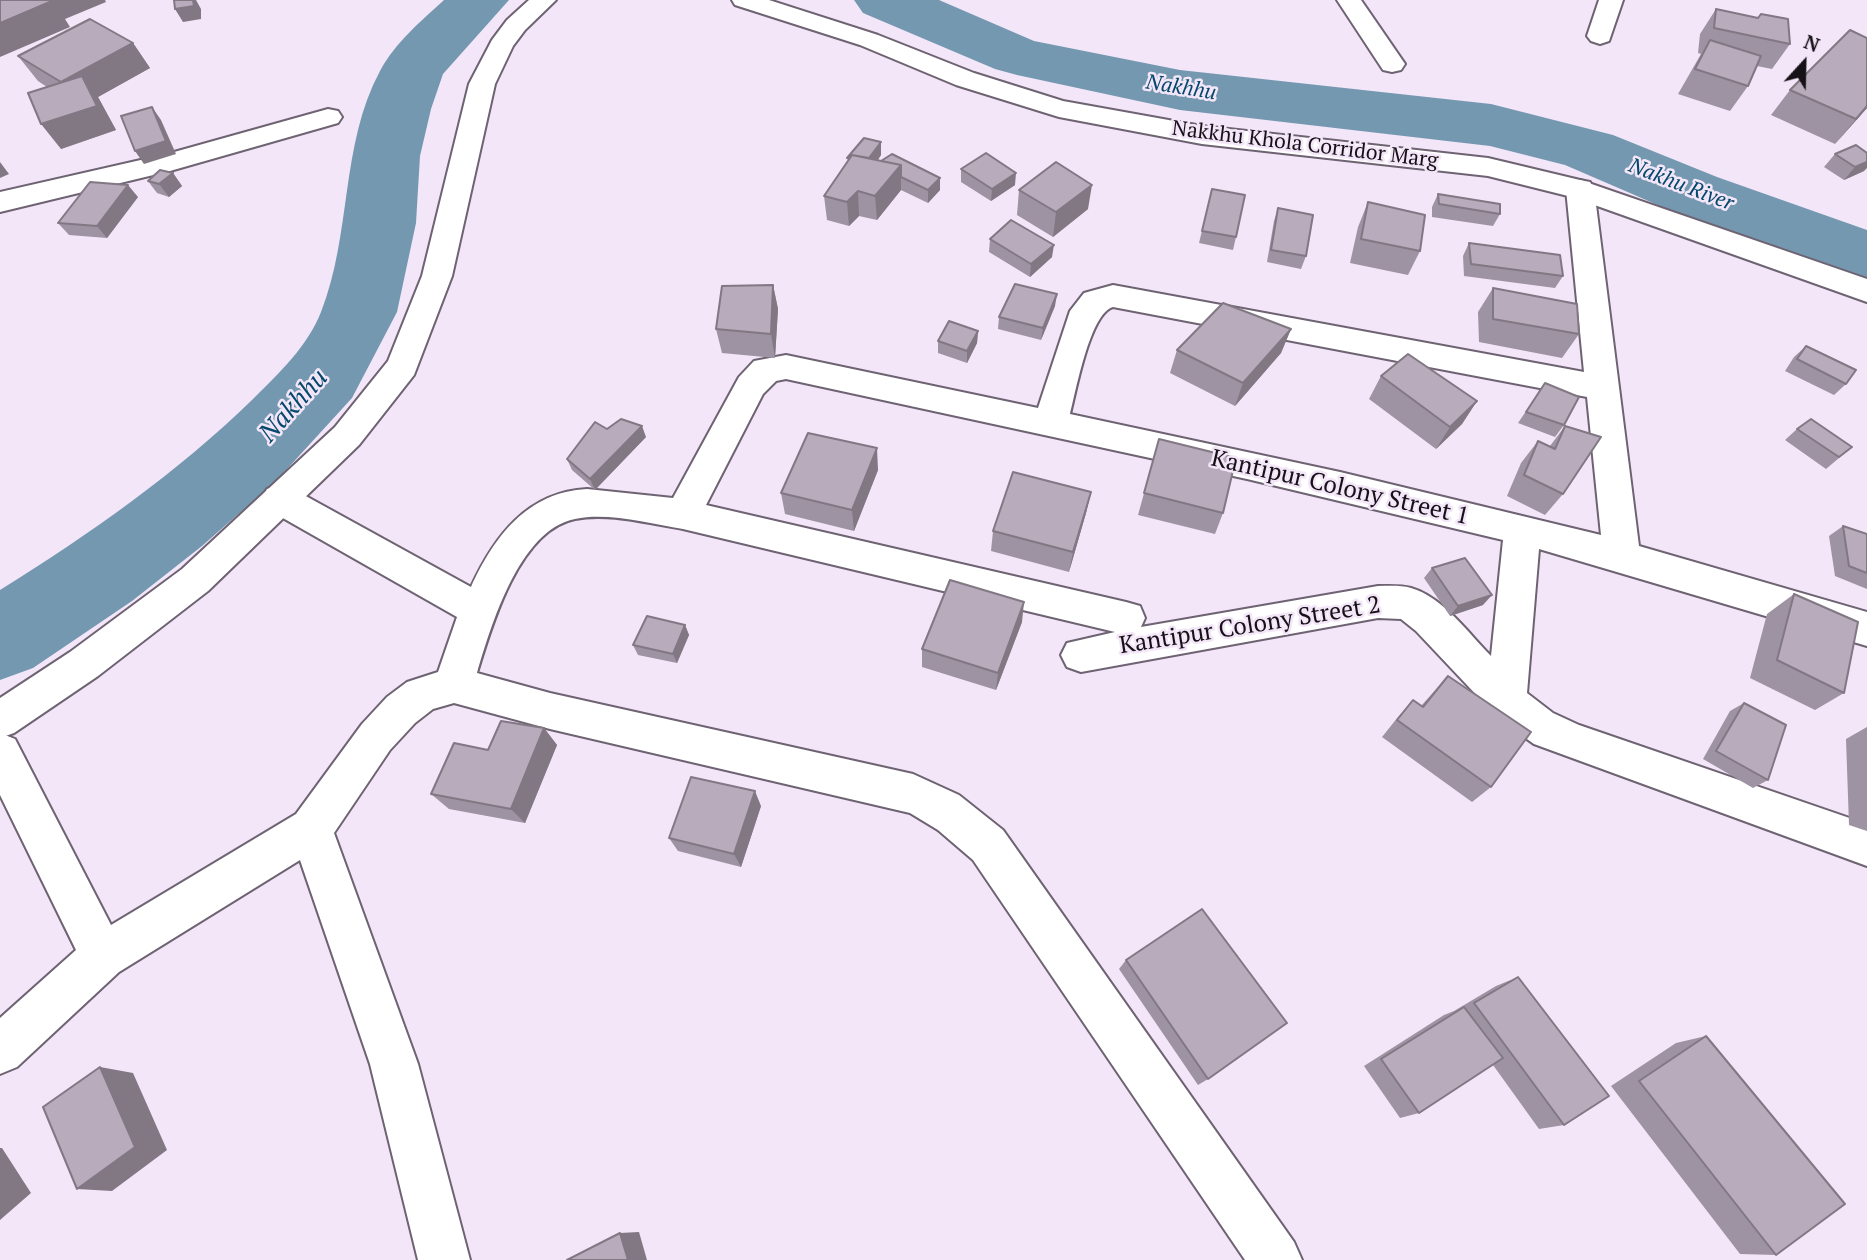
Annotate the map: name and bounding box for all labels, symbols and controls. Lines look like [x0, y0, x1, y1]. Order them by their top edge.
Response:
north arrow [1769, 28, 1839, 98]
text: N [1801, 29, 1823, 57]
water label: Nakhhu [1144, 70, 1218, 106]
street label: Nakkhu Khola Corridor Marg [1170, 116, 1440, 174]
water label: Nakhu River [1625, 154, 1737, 216]
water label: Nakhhu [253, 363, 335, 449]
street label: Kantipur Colony Street 1 [1208, 444, 1472, 532]
street label: Kantipur Colony Street 2 [1117, 591, 1383, 661]

